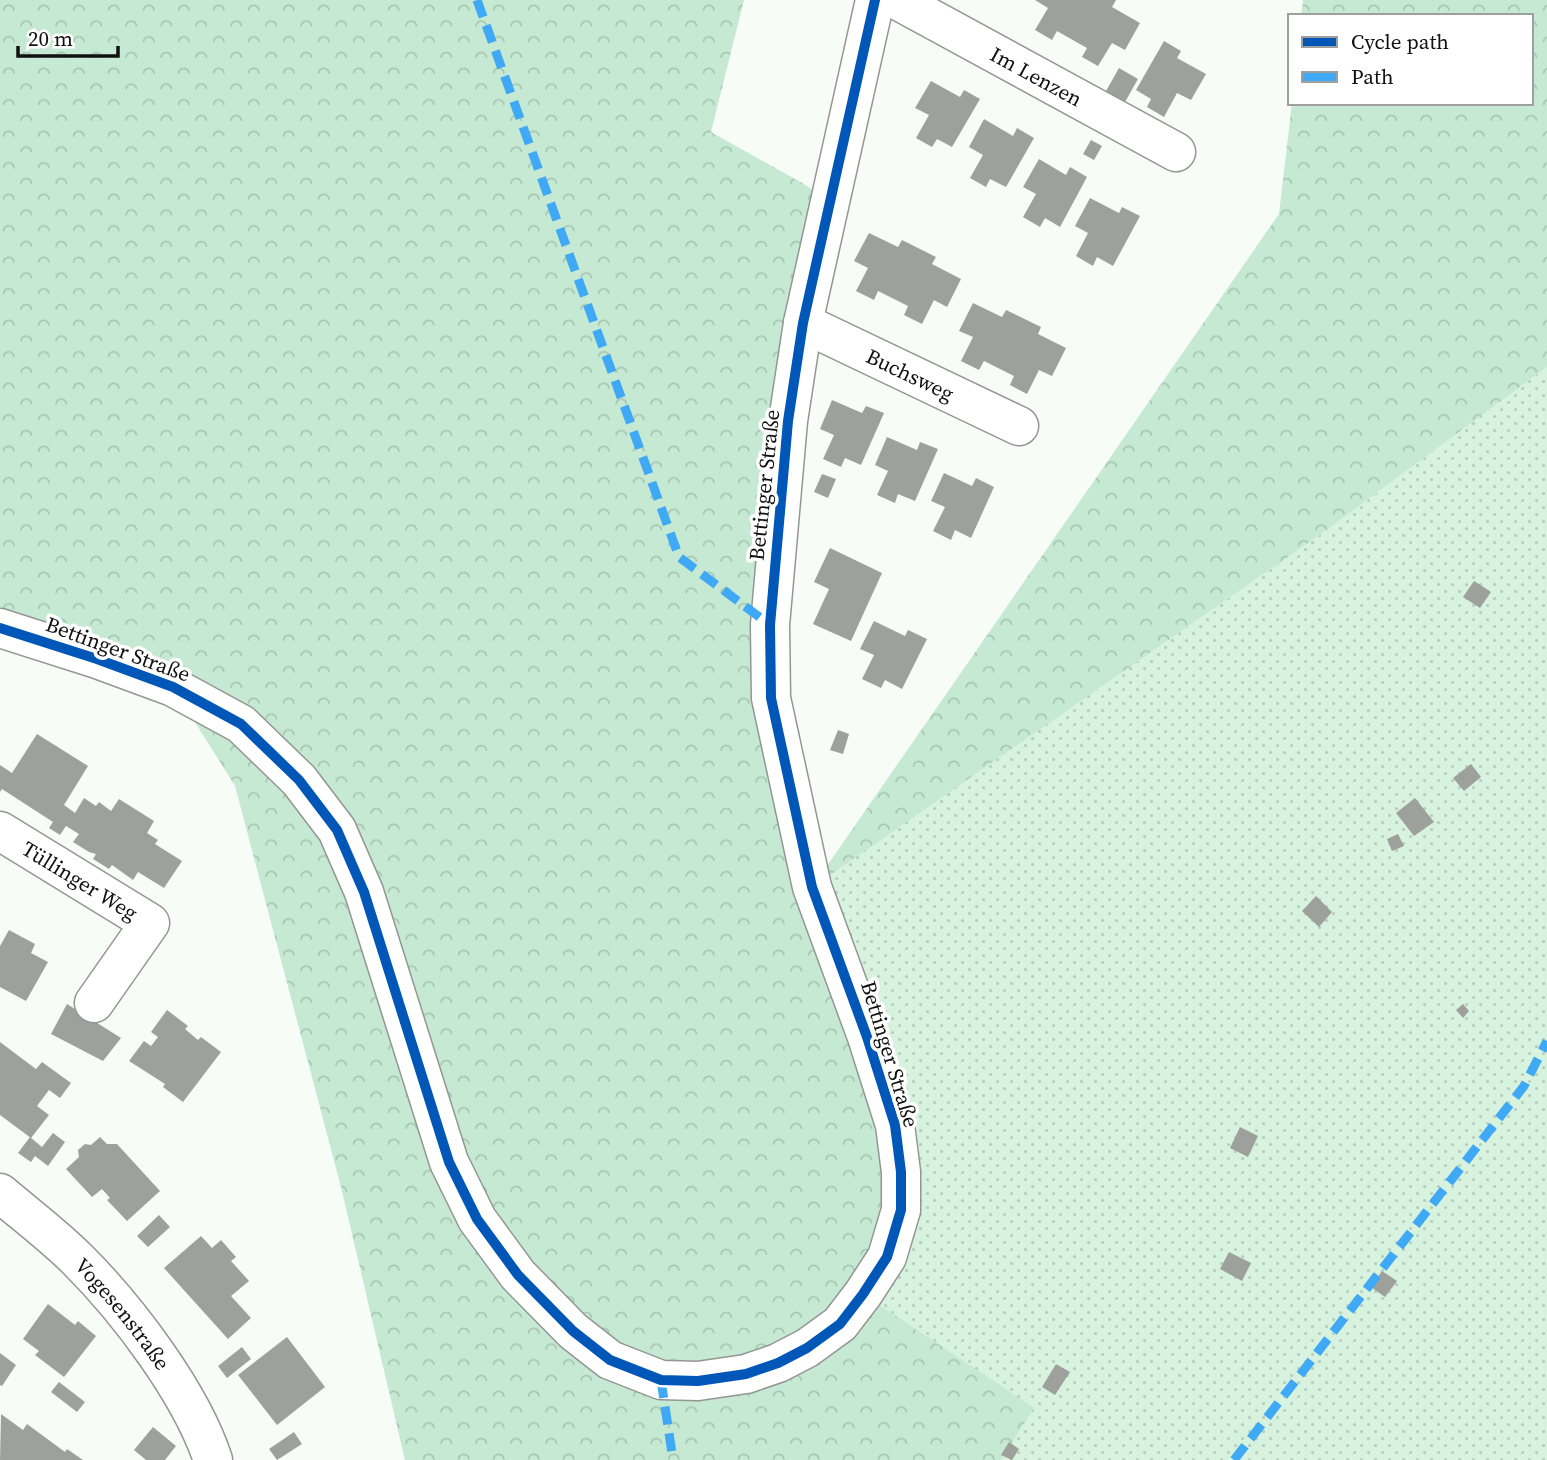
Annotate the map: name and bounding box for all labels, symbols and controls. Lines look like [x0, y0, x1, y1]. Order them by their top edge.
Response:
scale bar [18, 14, 117, 58]
legend [1288, 14, 1533, 105]
text: 20 m [28, 24, 73, 53]
text: Cycle path [1351, 27, 1449, 56]
street label: Im Lenzen [985, 39, 1088, 113]
text: Path [1351, 62, 1394, 91]
street label: Buchsweg [862, 341, 959, 408]
street label: Bettinger Straße [742, 408, 786, 562]
street label: Bettinger Straße [42, 609, 194, 689]
street label: Tüllinger Weg [17, 834, 144, 927]
street label: Bettinger Straße [854, 977, 926, 1131]
street label: Vogesenstraße [69, 1251, 177, 1375]

